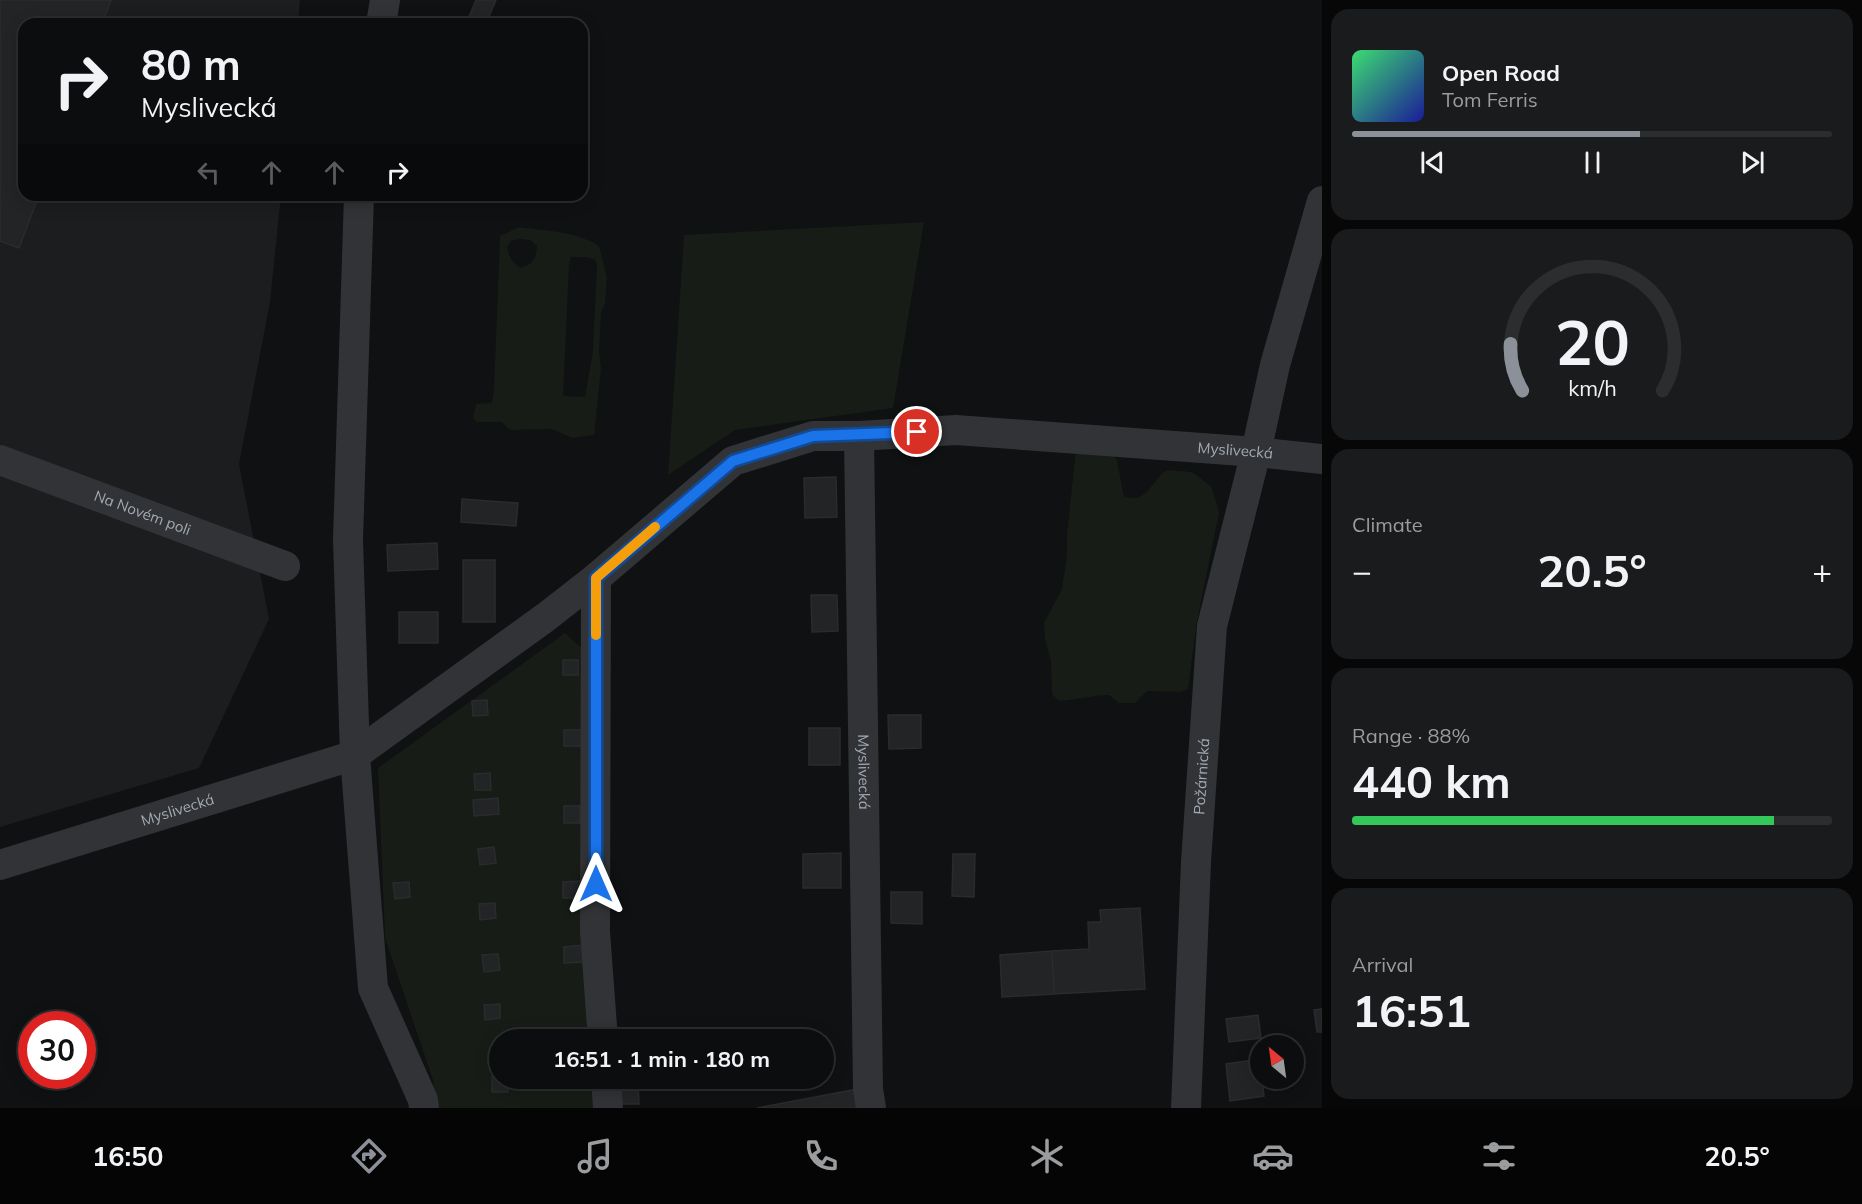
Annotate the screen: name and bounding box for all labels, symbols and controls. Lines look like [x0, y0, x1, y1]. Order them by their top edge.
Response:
text: 80 m [141, 38, 241, 91]
icon: right [42, 42, 120, 120]
text: Open Road [1442, 59, 1560, 87]
text: Tom Ferris [1442, 87, 1538, 112]
text: Myslivecká [141, 90, 277, 124]
icon: previous [1416, 146, 1449, 179]
icon: pause [1576, 146, 1609, 179]
icon: next [1736, 146, 1769, 179]
icon: left [192, 156, 225, 189]
icon: ahead [255, 156, 288, 189]
icon: ahead [318, 156, 351, 189]
icon: right [381, 156, 414, 189]
text: 20 [1555, 302, 1629, 381]
text: km/h [1568, 375, 1616, 402]
pin [891, 406, 942, 457]
icon: arrive [900, 415, 933, 448]
street label: Myslivecká [1197, 438, 1274, 463]
street label: Na Novém poli [92, 486, 194, 539]
text: Climate [1352, 512, 1423, 537]
text: 20.5° [1537, 542, 1647, 598]
text: − [1352, 550, 1372, 591]
text: + [1812, 550, 1832, 591]
text: Range · 88% [1352, 723, 1470, 748]
street label: Myslivecká [854, 734, 874, 810]
street label: Požárnická [1189, 737, 1213, 815]
text: 440 km [1352, 753, 1511, 809]
street label: Myslivecká [139, 789, 216, 830]
position arrow [564, 852, 628, 916]
text: Arrival [1352, 952, 1413, 977]
text: 16:51 [1352, 982, 1471, 1038]
speed limit sign: 30 [18, 1011, 96, 1089]
north arrow [1250, 1035, 1304, 1089]
map controls [1250, 1035, 1304, 1089]
text: 16:51 · 1 min · 180 m [553, 1045, 770, 1073]
icon: directions [348, 1135, 390, 1177]
icon: music [574, 1135, 616, 1177]
icon: phone [800, 1135, 842, 1177]
icon: climate [1026, 1135, 1068, 1177]
icon: car [1252, 1135, 1294, 1177]
icon: filters [1478, 1135, 1520, 1177]
text: 16:50 [92, 1139, 164, 1173]
text: 20.5° [1704, 1139, 1770, 1173]

